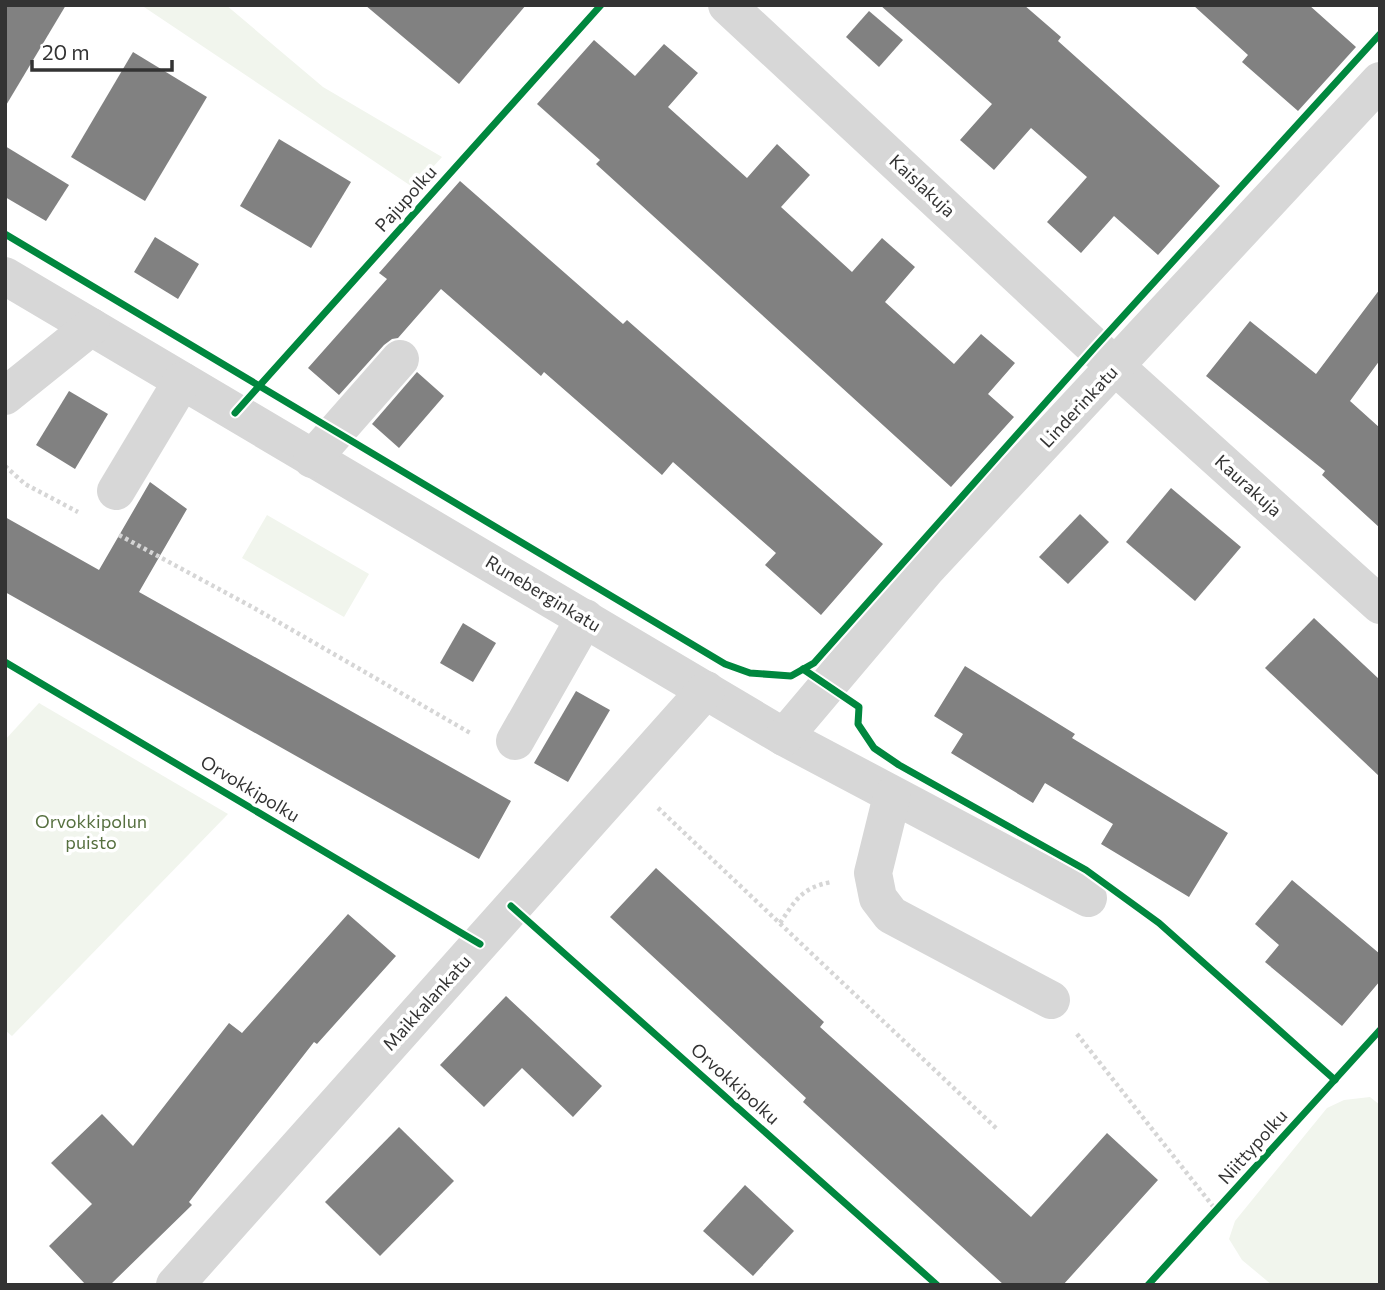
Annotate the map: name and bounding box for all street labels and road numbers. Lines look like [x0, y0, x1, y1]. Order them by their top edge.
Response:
street label: Kaislakuja [885, 149, 960, 221]
street label: Pajupolku [370, 161, 441, 236]
street label: Linderinkatu [1035, 361, 1122, 452]
street label: Kaurakuja [1211, 450, 1286, 521]
street label: Runeberginkatu [482, 550, 605, 636]
street label: Orvokkipolku [197, 750, 304, 826]
street label: Maikkalankatu [378, 950, 475, 1055]
street label: Orvokkipolku [687, 1038, 784, 1129]
street label: Niittypolku [1213, 1105, 1291, 1188]

